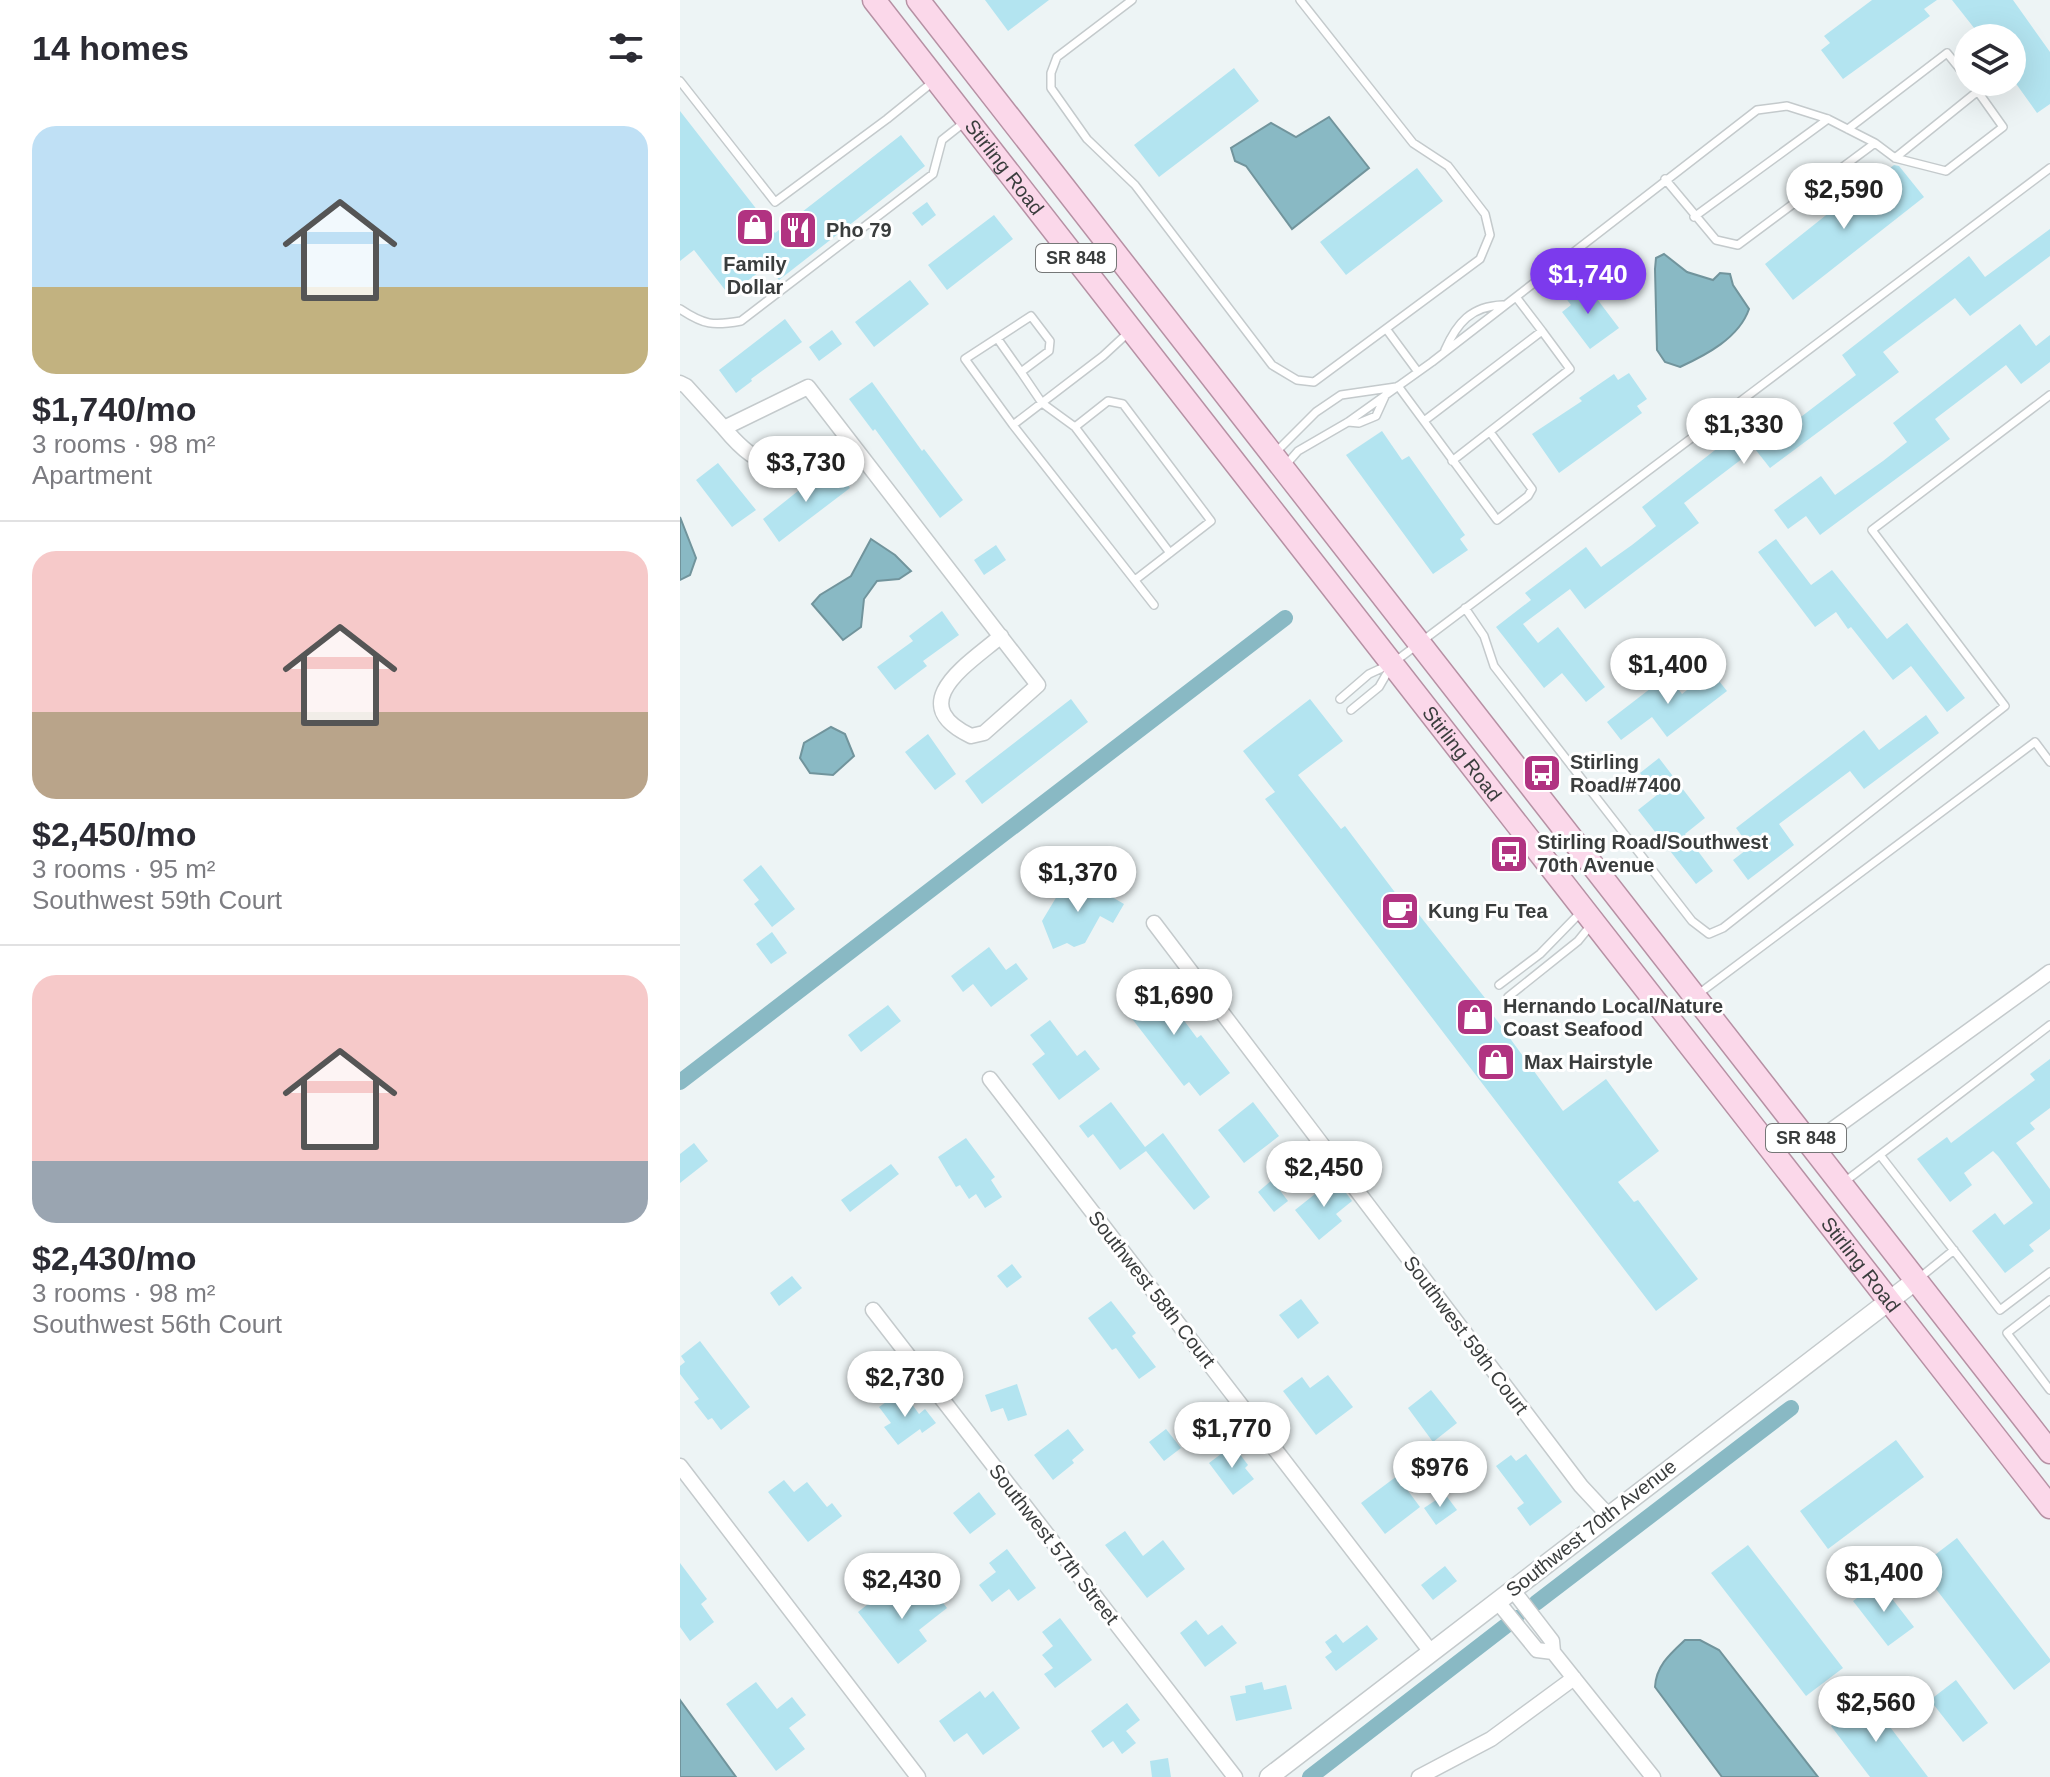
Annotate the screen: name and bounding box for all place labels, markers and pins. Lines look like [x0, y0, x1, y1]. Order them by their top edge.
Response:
pin: $2,590 [1779, 163, 1909, 231]
shop icon: Family Dollar [734, 206, 776, 248]
restaurant icon: Pho 79 [777, 209, 819, 251]
place label: Pho 79 [826, 219, 892, 241]
pin: $1,740 [1523, 248, 1653, 316]
place label: Family Dollar [723, 253, 788, 298]
pin: $1,330 [1679, 398, 1809, 466]
pin: $3,730 [741, 436, 871, 504]
pin: $1,400 [1603, 638, 1733, 706]
place label: Stirling Road/#7400 [1570, 751, 1681, 796]
bus stop icon: Stirling Road/#7400 [1521, 752, 1563, 794]
place label: Stirling Road/Southwest 70th Avenue [1537, 831, 1768, 876]
bus stop icon: Stirling Road/Southwest 70th Avenue [1488, 833, 1530, 875]
pin: $1,370 [1013, 846, 1143, 914]
cafe icon: Kung Fu Tea [1379, 890, 1421, 932]
place label: Kung Fu Tea [1428, 900, 1548, 922]
pin: $1,690 [1109, 969, 1239, 1037]
place label: Hernando Local/Nature Coast Seafood [1503, 995, 1723, 1040]
shop icon: Hernando Local/Nature Coast Seafood [1454, 996, 1496, 1038]
shop icon: Max Hairstyle [1475, 1041, 1517, 1083]
place label: Max Hairstyle [1524, 1051, 1653, 1073]
pin: $2,450 [1259, 1141, 1389, 1209]
pin: $2,730 [840, 1351, 970, 1419]
pin: $1,770 [1167, 1402, 1297, 1470]
pin: $976 [1393, 1441, 1487, 1509]
pin: $1,400 [1819, 1546, 1949, 1614]
pin: $2,430 [837, 1553, 967, 1621]
pin: $2,560 [1811, 1676, 1941, 1744]

